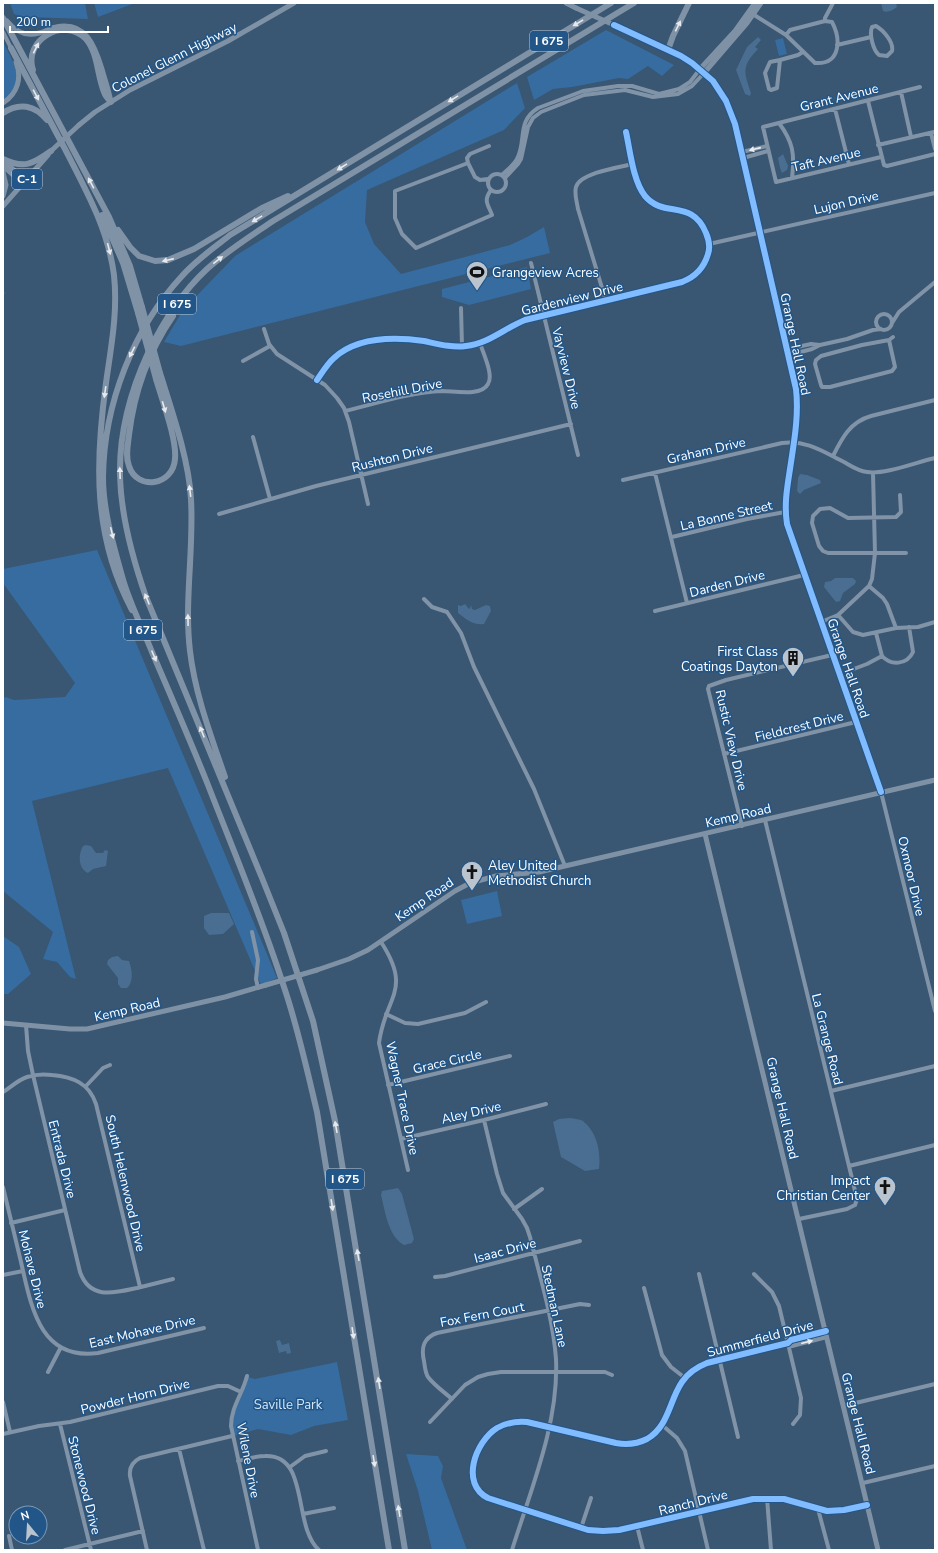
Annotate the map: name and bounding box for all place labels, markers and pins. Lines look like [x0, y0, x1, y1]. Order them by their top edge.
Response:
sports icon: Grangeview Acres [464, 259, 490, 292]
place label: Grangeview Acres [492, 264, 599, 282]
place label: First Class Coatings Dayton [681, 643, 778, 676]
building icon: First Class Coatings Dayton [780, 645, 806, 678]
place label: Aley United Methodist Church [488, 857, 591, 890]
church icon: Aley United Methodist Church [459, 859, 485, 892]
place label: Impact Christian Center [776, 1172, 870, 1205]
church icon: Impact Christian Center [872, 1174, 898, 1207]

